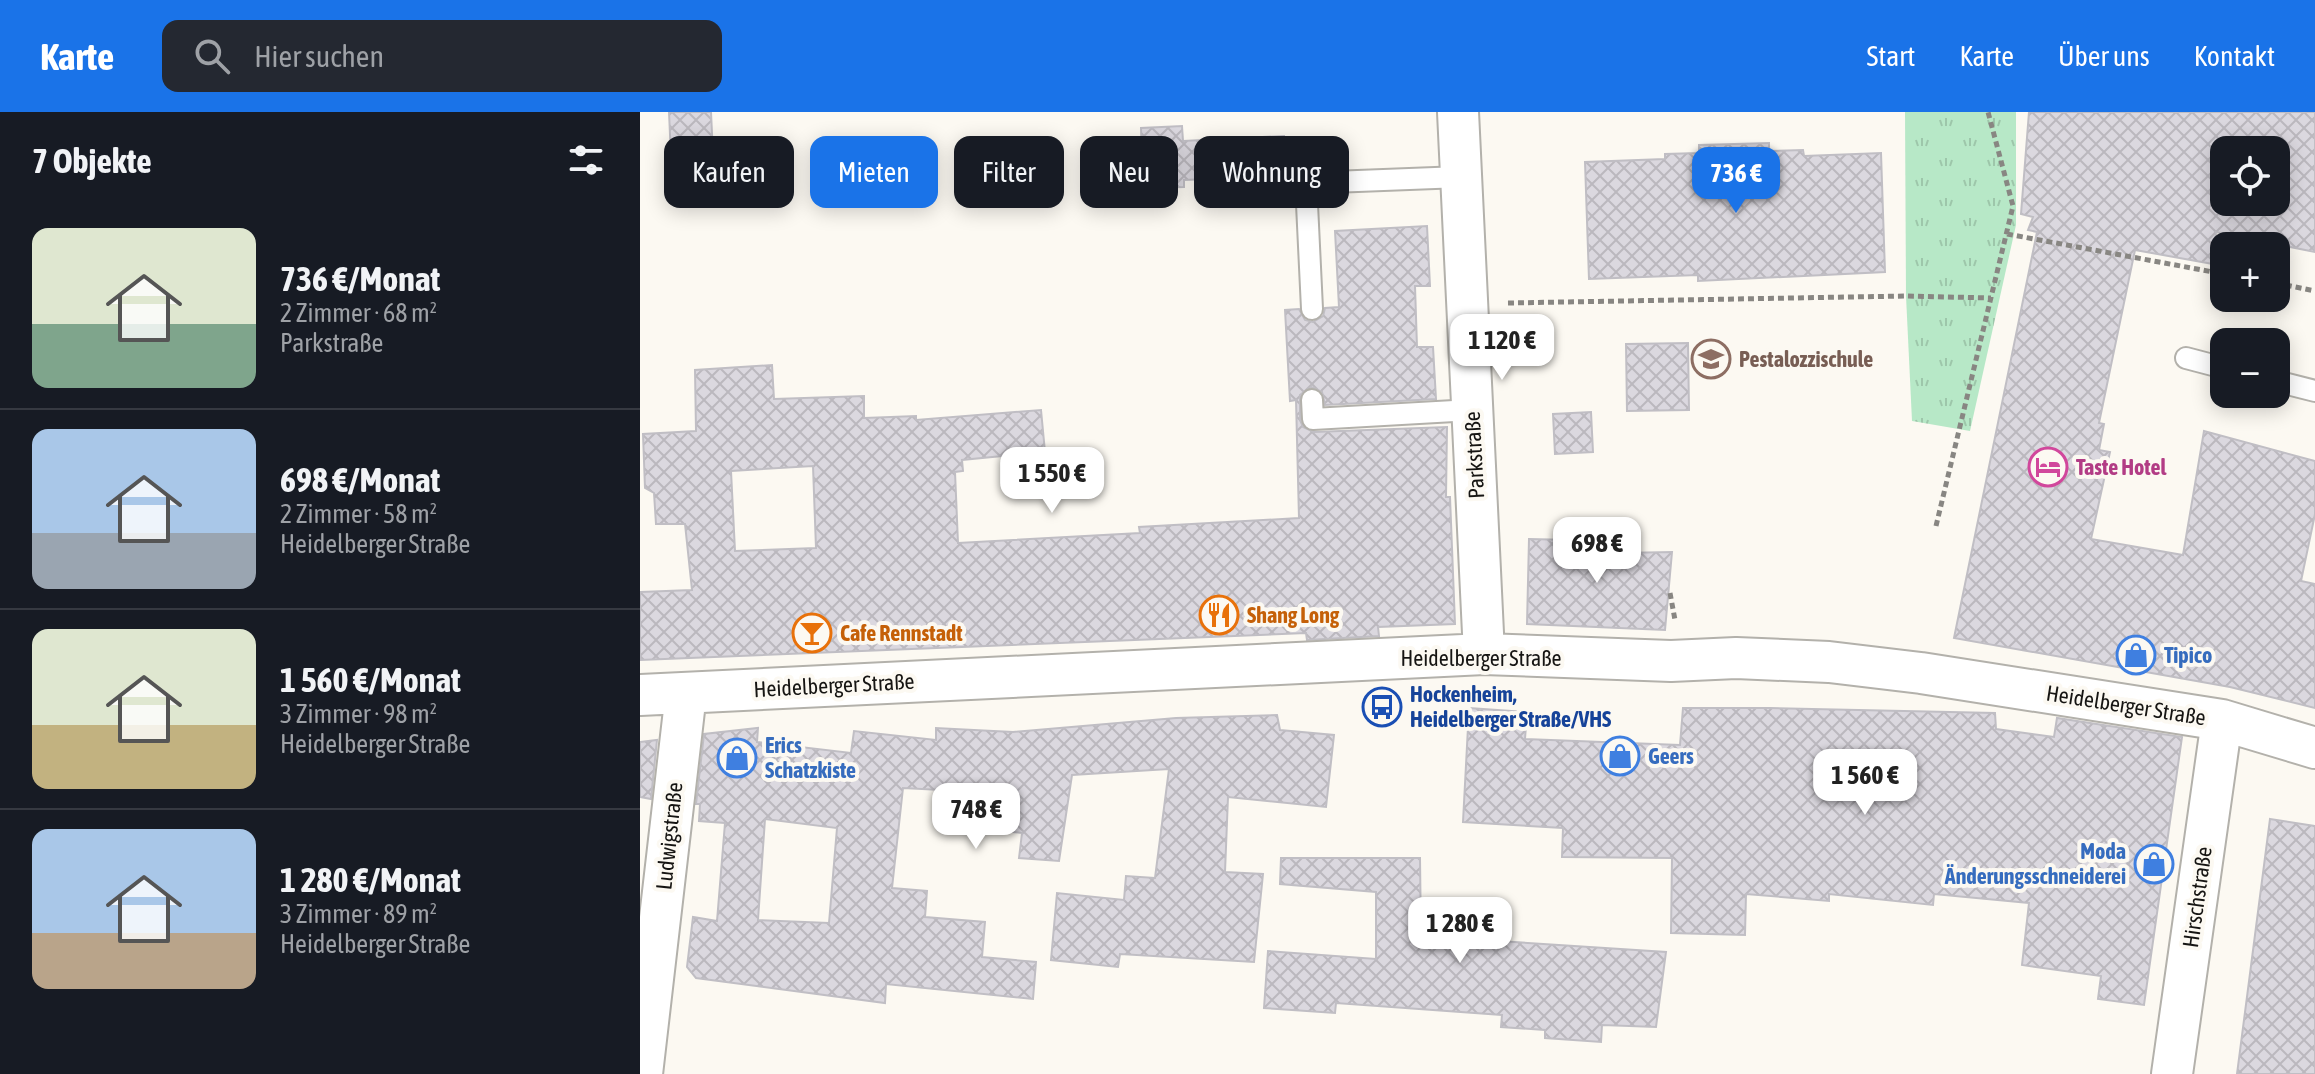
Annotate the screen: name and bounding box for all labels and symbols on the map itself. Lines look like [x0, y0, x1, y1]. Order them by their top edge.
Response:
pin: 736 € [1680, 147, 1792, 215]
pin: 1 120 € [1428, 314, 1576, 382]
school or university icon: Pestalozzischule [1690, 338, 1732, 380]
place label: Pestalozzischule [1739, 346, 1873, 372]
street label: Parkstraße [1459, 411, 1489, 499]
hotel icon: Taste Hotel [2027, 446, 2069, 488]
pin: 1 550 € [978, 447, 1126, 515]
place label: Taste Hotel [2076, 454, 2167, 480]
pin: 698 € [1541, 517, 1653, 585]
restaurant icon: Shang Long [1198, 594, 1240, 636]
place label: Shang Long [1247, 602, 1340, 628]
bar icon: Cafe Rennstadt [791, 612, 833, 654]
place label: Cafe Rennstadt [840, 620, 963, 646]
shop icon: Tipico [2115, 634, 2157, 676]
place label: Tipico [2164, 642, 2212, 668]
street label: Heidelberger Straße [1400, 645, 1562, 671]
street label: Heidelberger Straße [753, 668, 915, 702]
street label: Heidelberger Straße [2044, 680, 2208, 730]
place label: Hockenheim, Heidelberger Straße/VHS [1410, 681, 1611, 732]
bus stop icon: Hockenheim, Heidelberger Straße/VHS [1361, 686, 1403, 728]
place label: Erics Schatzkiste [765, 732, 856, 783]
shop icon: Geers [1599, 735, 1641, 777]
shop icon: Erics Schatzkiste [716, 737, 758, 779]
place label: Geers [1648, 743, 1694, 769]
pin: 1 560 € [1791, 749, 1939, 817]
street label: Ludwigstraße [650, 781, 688, 891]
pin: 748 € [920, 783, 1032, 851]
place label: Moda Änderungsschneiderei [1944, 838, 2126, 889]
shop icon: Moda Änderungsschneiderei [2133, 843, 2175, 885]
street label: Hirschstraße [2177, 845, 2217, 949]
pin: 1 280 € [1386, 897, 1534, 965]

